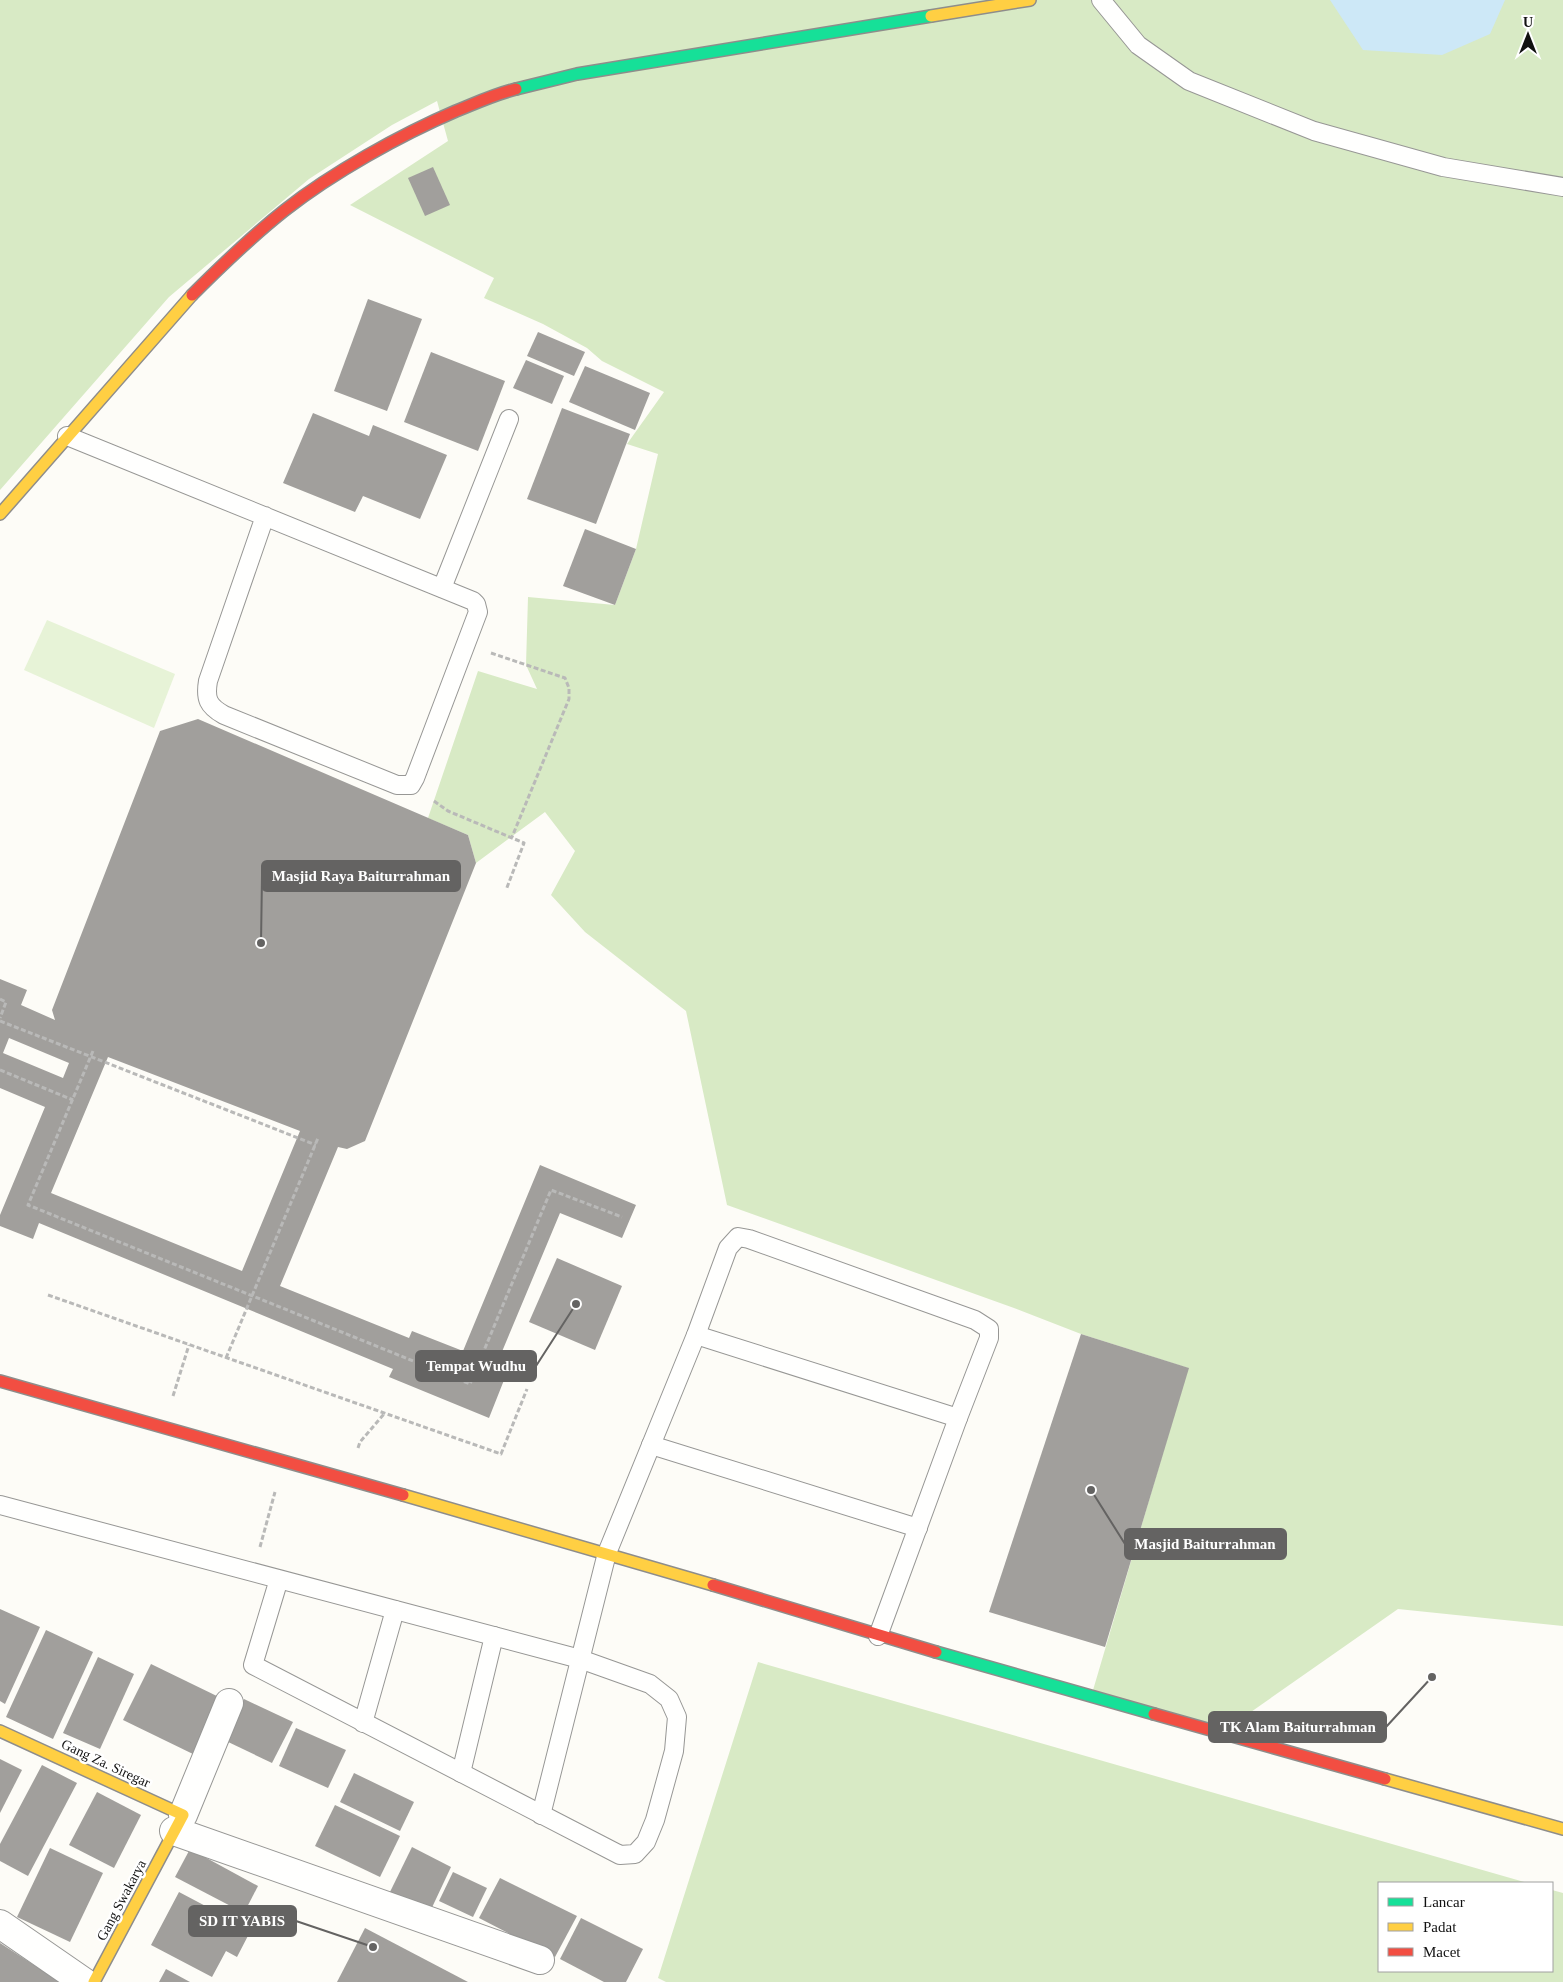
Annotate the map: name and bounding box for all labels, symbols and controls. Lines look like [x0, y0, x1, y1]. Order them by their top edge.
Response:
north arrow [1503, 10, 1553, 60]
text: U [1523, 15, 1533, 30]
callout: Masjid Raya Baiturrahman [262, 861, 460, 891]
text: Masjid Raya Baiturrahman [272, 868, 451, 884]
callout: Tempat Wudhu [416, 1351, 536, 1381]
text: Tempat Wudhu [426, 1358, 526, 1374]
callout: Masjid Baiturrahman [1125, 1529, 1286, 1559]
text: Masjid Baiturrahman [1134, 1536, 1276, 1552]
callout: TK Alam Baiturrahman [1209, 1712, 1386, 1742]
text: TK Alam Baiturrahman [1220, 1719, 1377, 1735]
street label: Gang Za. Siregar [59, 1736, 153, 1791]
street label: Gang Swakarya [94, 1857, 149, 1943]
legend [1378, 1882, 1553, 1972]
text: Lancar [1423, 1894, 1465, 1910]
callout: SD IT YABIS [189, 1906, 296, 1936]
text: SD IT YABIS [199, 1913, 285, 1929]
text: Padat [1423, 1919, 1457, 1935]
text: Macet [1423, 1944, 1461, 1960]

